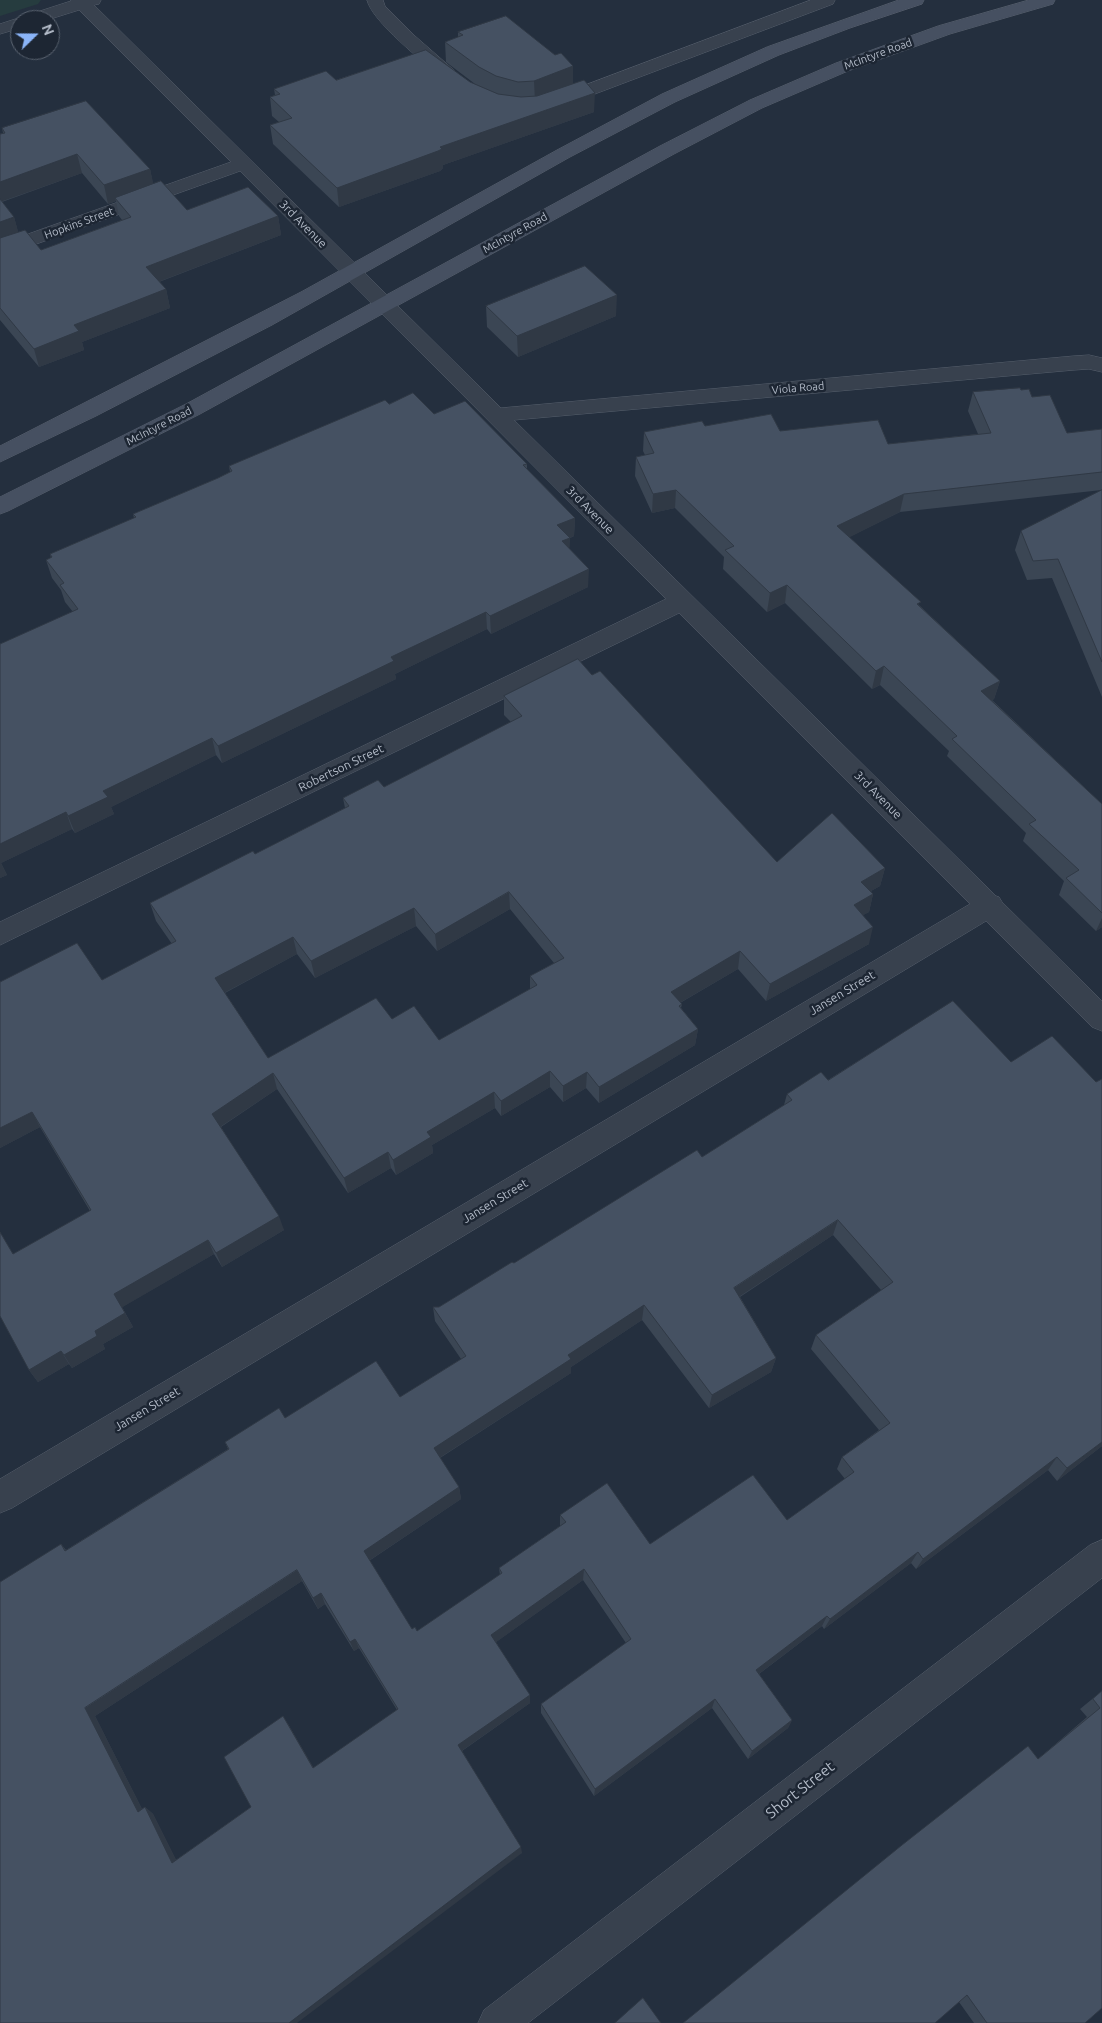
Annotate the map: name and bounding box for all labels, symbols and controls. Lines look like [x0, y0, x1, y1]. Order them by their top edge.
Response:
north arrow [10, 10, 60, 60]
text: N [39, 22, 57, 38]
street label: McIntyre Road [842, 36, 914, 72]
street label: 3rd Avenue [276, 197, 330, 251]
street label: Hopkins Street [42, 204, 116, 242]
street label: McIntyre Road [481, 210, 549, 256]
street label: Viola Road [771, 379, 825, 397]
street label: McIntyre Road [124, 404, 194, 448]
street label: 3rd Avenue [563, 483, 617, 537]
street label: Robertson Street [296, 741, 386, 795]
street label: 3rd Avenue [851, 768, 905, 822]
street label: Jansen Street [807, 968, 877, 1018]
street label: Jansen Street [460, 1176, 530, 1226]
street label: Jansen Street [112, 1384, 182, 1434]
street label: Short Street [762, 1758, 838, 1822]

